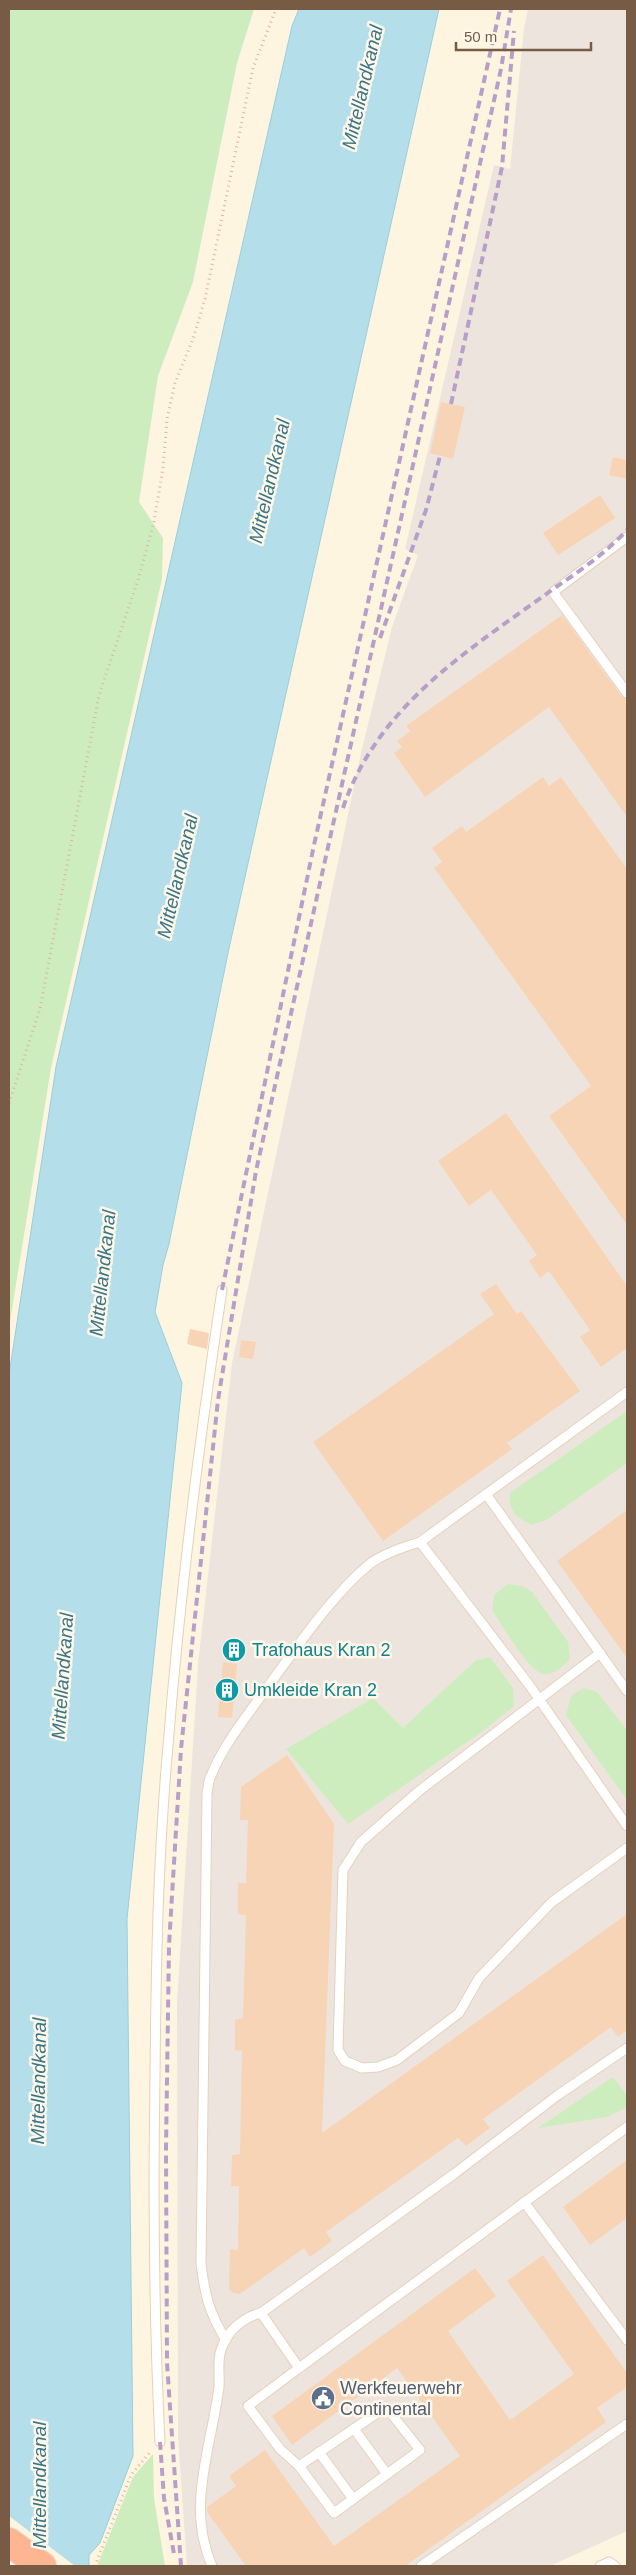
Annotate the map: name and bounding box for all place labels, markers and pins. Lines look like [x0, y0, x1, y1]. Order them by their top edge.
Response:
building icon: Trafohaus Kran 2 [221, 1637, 247, 1663]
place label: Trafohaus Kran 2 [252, 1640, 390, 1660]
building icon: Umkleide Kran 2 [214, 1677, 240, 1703]
place label: Umkleide Kran 2 [244, 1680, 377, 1700]
place label: Werkfeuerwehr Continental [340, 2378, 462, 2419]
public building icon: Werkfeuerwehr Continental [310, 2385, 336, 2411]

